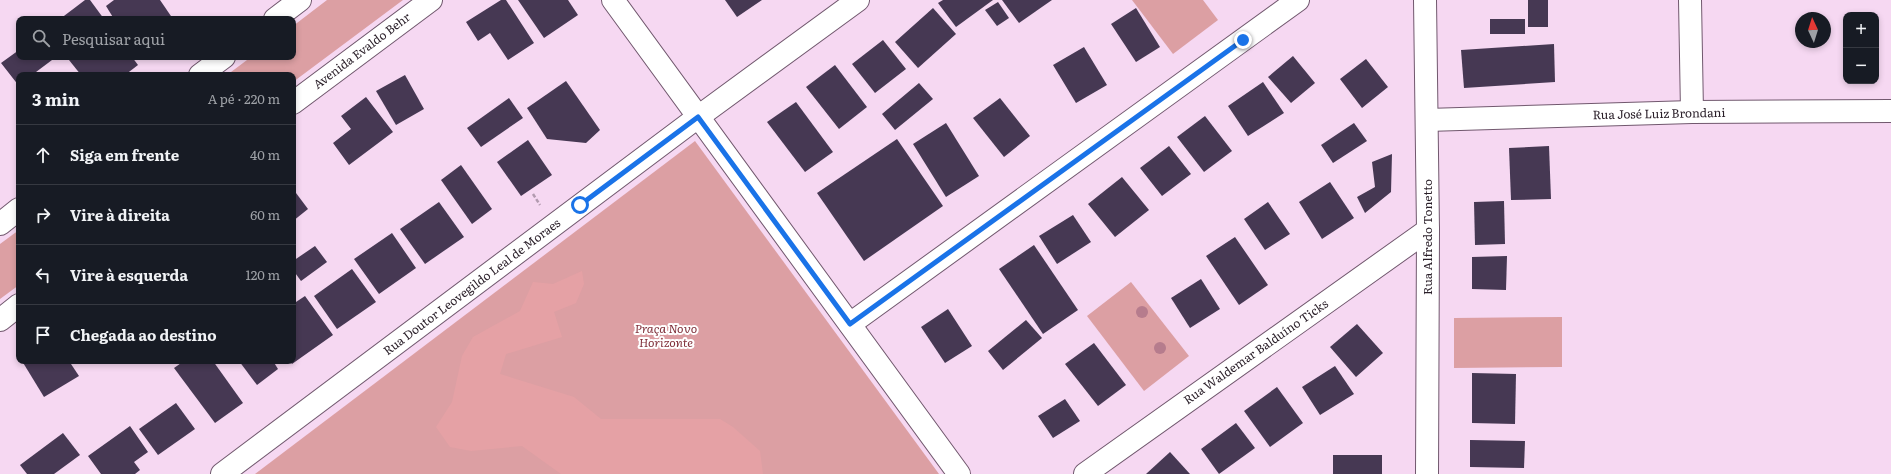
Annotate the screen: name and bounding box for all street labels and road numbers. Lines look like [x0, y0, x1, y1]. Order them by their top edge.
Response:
street label: Avenida Evaldo Behr [309, 7, 414, 93]
street label: Rua José Luiz Brondani [1592, 103, 1726, 123]
street label: Rua Alfredo Tonetto [1418, 179, 1436, 295]
street label: Rua Doutor Leovegildo Leal de Moraes [379, 213, 564, 359]
street label: Rua Waldemar Balduíno Ticks [1179, 294, 1332, 408]

